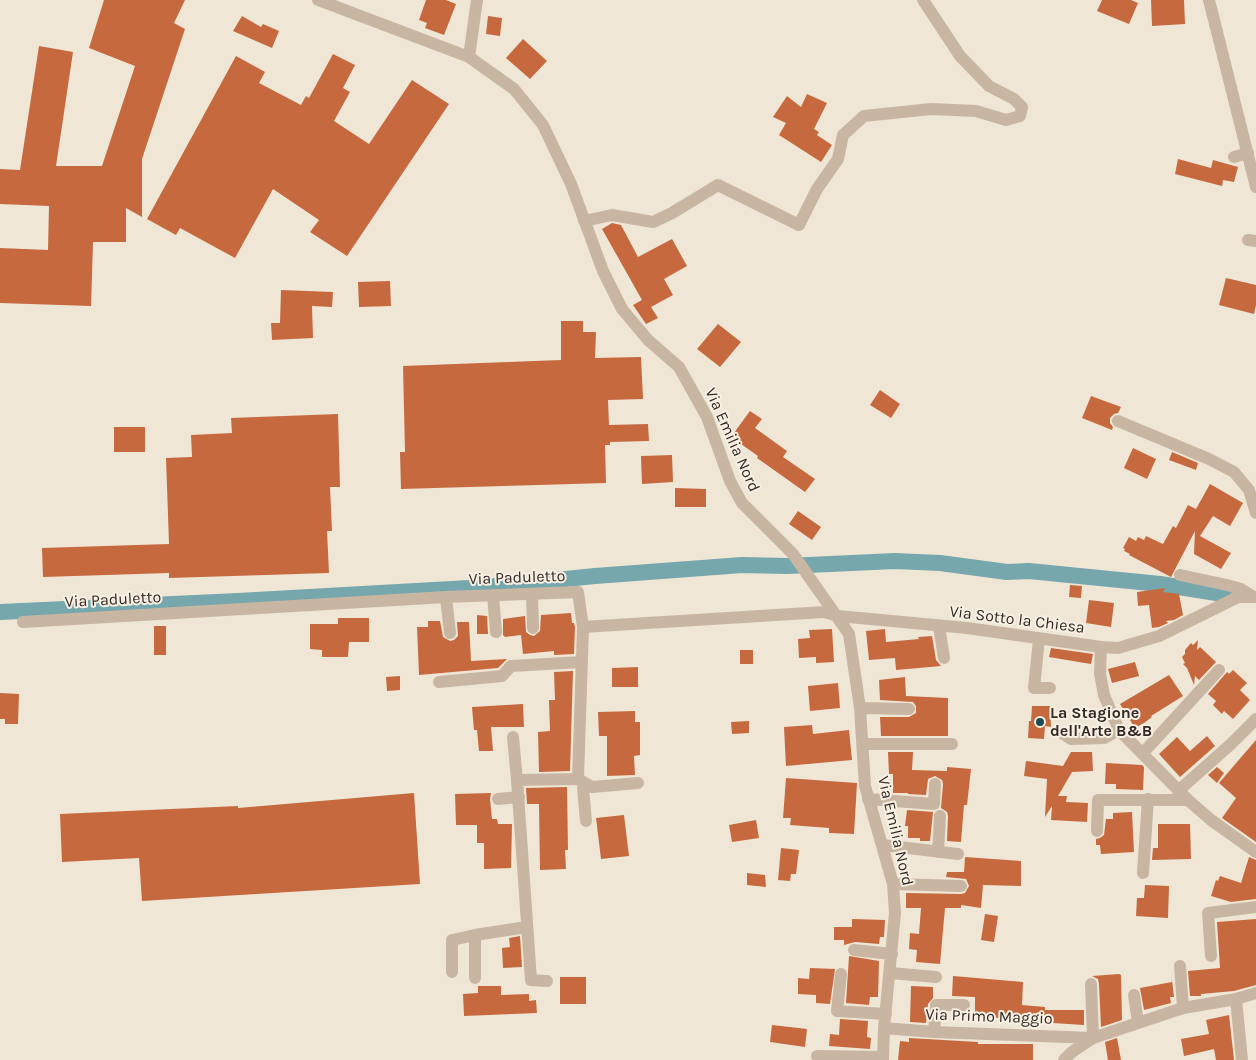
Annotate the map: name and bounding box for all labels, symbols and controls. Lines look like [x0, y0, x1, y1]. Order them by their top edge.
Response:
street label: Via Emilia Nord [700, 385, 764, 495]
street label: Via Paduletto [468, 567, 566, 589]
street label: Via Paduletto [64, 588, 162, 612]
street label: Via Sotto la Chiesa [948, 602, 1086, 638]
place label: La Stagione dell'Arte B&B [1050, 703, 1152, 741]
marker: La Stagione dell'Arte B&B [1034, 716, 1046, 728]
street label: Via Emilia Nord [873, 774, 917, 888]
street label: Via Primo Maggio [925, 1005, 1053, 1029]

